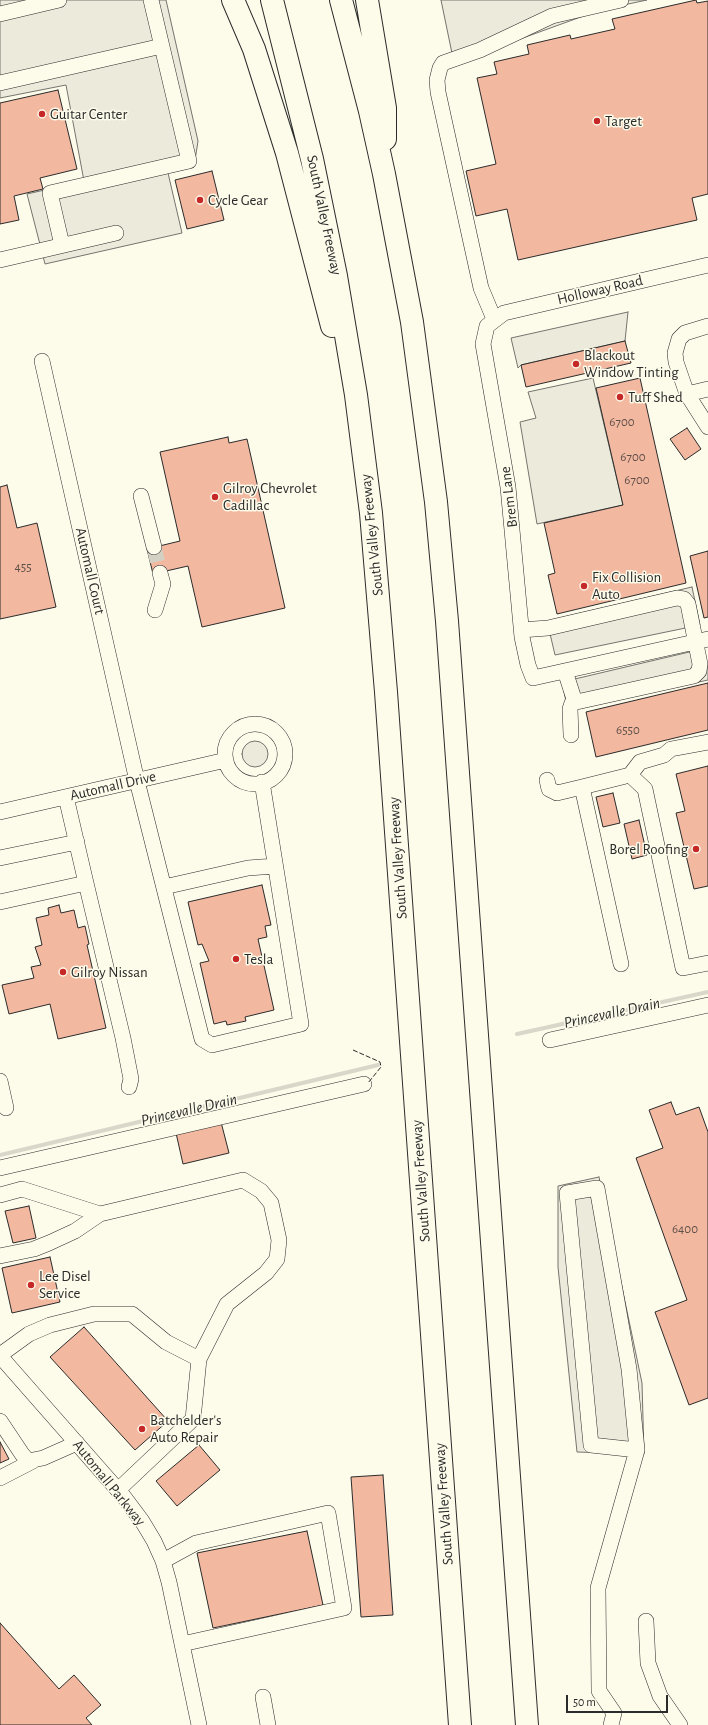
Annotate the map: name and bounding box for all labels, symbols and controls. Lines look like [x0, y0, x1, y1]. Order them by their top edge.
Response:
place label: Guitar Center [50, 105, 127, 123]
marker: Guitar Center [37, 109, 47, 119]
place label: Target [605, 112, 642, 130]
marker: Target [592, 116, 602, 126]
street label: South Valley Freeway [302, 153, 346, 277]
place label: Cycle Gear [208, 191, 268, 209]
marker: Cycle Gear [195, 195, 205, 205]
street label: Holloway Road [555, 271, 645, 309]
place label: Blackout Window Tinting [584, 346, 678, 381]
marker: Blackout Window Tinting [571, 359, 581, 369]
place label: Tuff Shed [628, 388, 683, 406]
marker: Tuff Shed [615, 392, 625, 402]
house number: 6700 [609, 414, 635, 430]
house number: 6700 [620, 449, 646, 465]
street label: Brem Lane [496, 465, 522, 529]
house number: 6700 [624, 472, 650, 488]
street label: South Valley Freeway [357, 473, 387, 597]
place label: Gilroy Chevrolet Cadillac [223, 479, 317, 514]
marker: Gilroy Chevrolet Cadillac [210, 492, 220, 502]
street label: Automall Court [71, 526, 109, 616]
house number: 455 [14, 559, 32, 575]
place label: Fix Collision Auto [592, 568, 661, 603]
marker: Fix Collision Auto [579, 581, 589, 591]
house number: 6550 [616, 722, 640, 738]
street label: Automall Drive [68, 767, 158, 805]
street label: South Valley Freeway [385, 796, 411, 920]
place label: Borel Roofing [609, 840, 688, 858]
marker: Borel Roofing [691, 844, 701, 854]
place label: Tesla [244, 950, 273, 968]
marker: Tesla [231, 954, 241, 964]
place label: Gilroy Nissan [71, 963, 148, 981]
marker: Gilroy Nissan [58, 967, 68, 977]
water label: Princevalle Drain [562, 993, 662, 1033]
water label: Princevalle Drain [139, 1090, 239, 1130]
street label: South Valley Freeway [408, 1119, 434, 1243]
house number: 6400 [672, 1221, 698, 1237]
place label: Lee Disel Service [39, 1267, 91, 1302]
marker: Lee Disel Service [26, 1280, 36, 1290]
place label: Batchelder's Auto Repair [150, 1411, 222, 1446]
marker: Batchelder's Auto Repair [137, 1424, 147, 1434]
street label: Automall Parkway [69, 1436, 149, 1530]
street label: South Valley Freeway [431, 1442, 457, 1566]
scale bar [568, 1687, 670, 1713]
text: 50 m [573, 1696, 596, 1708]

